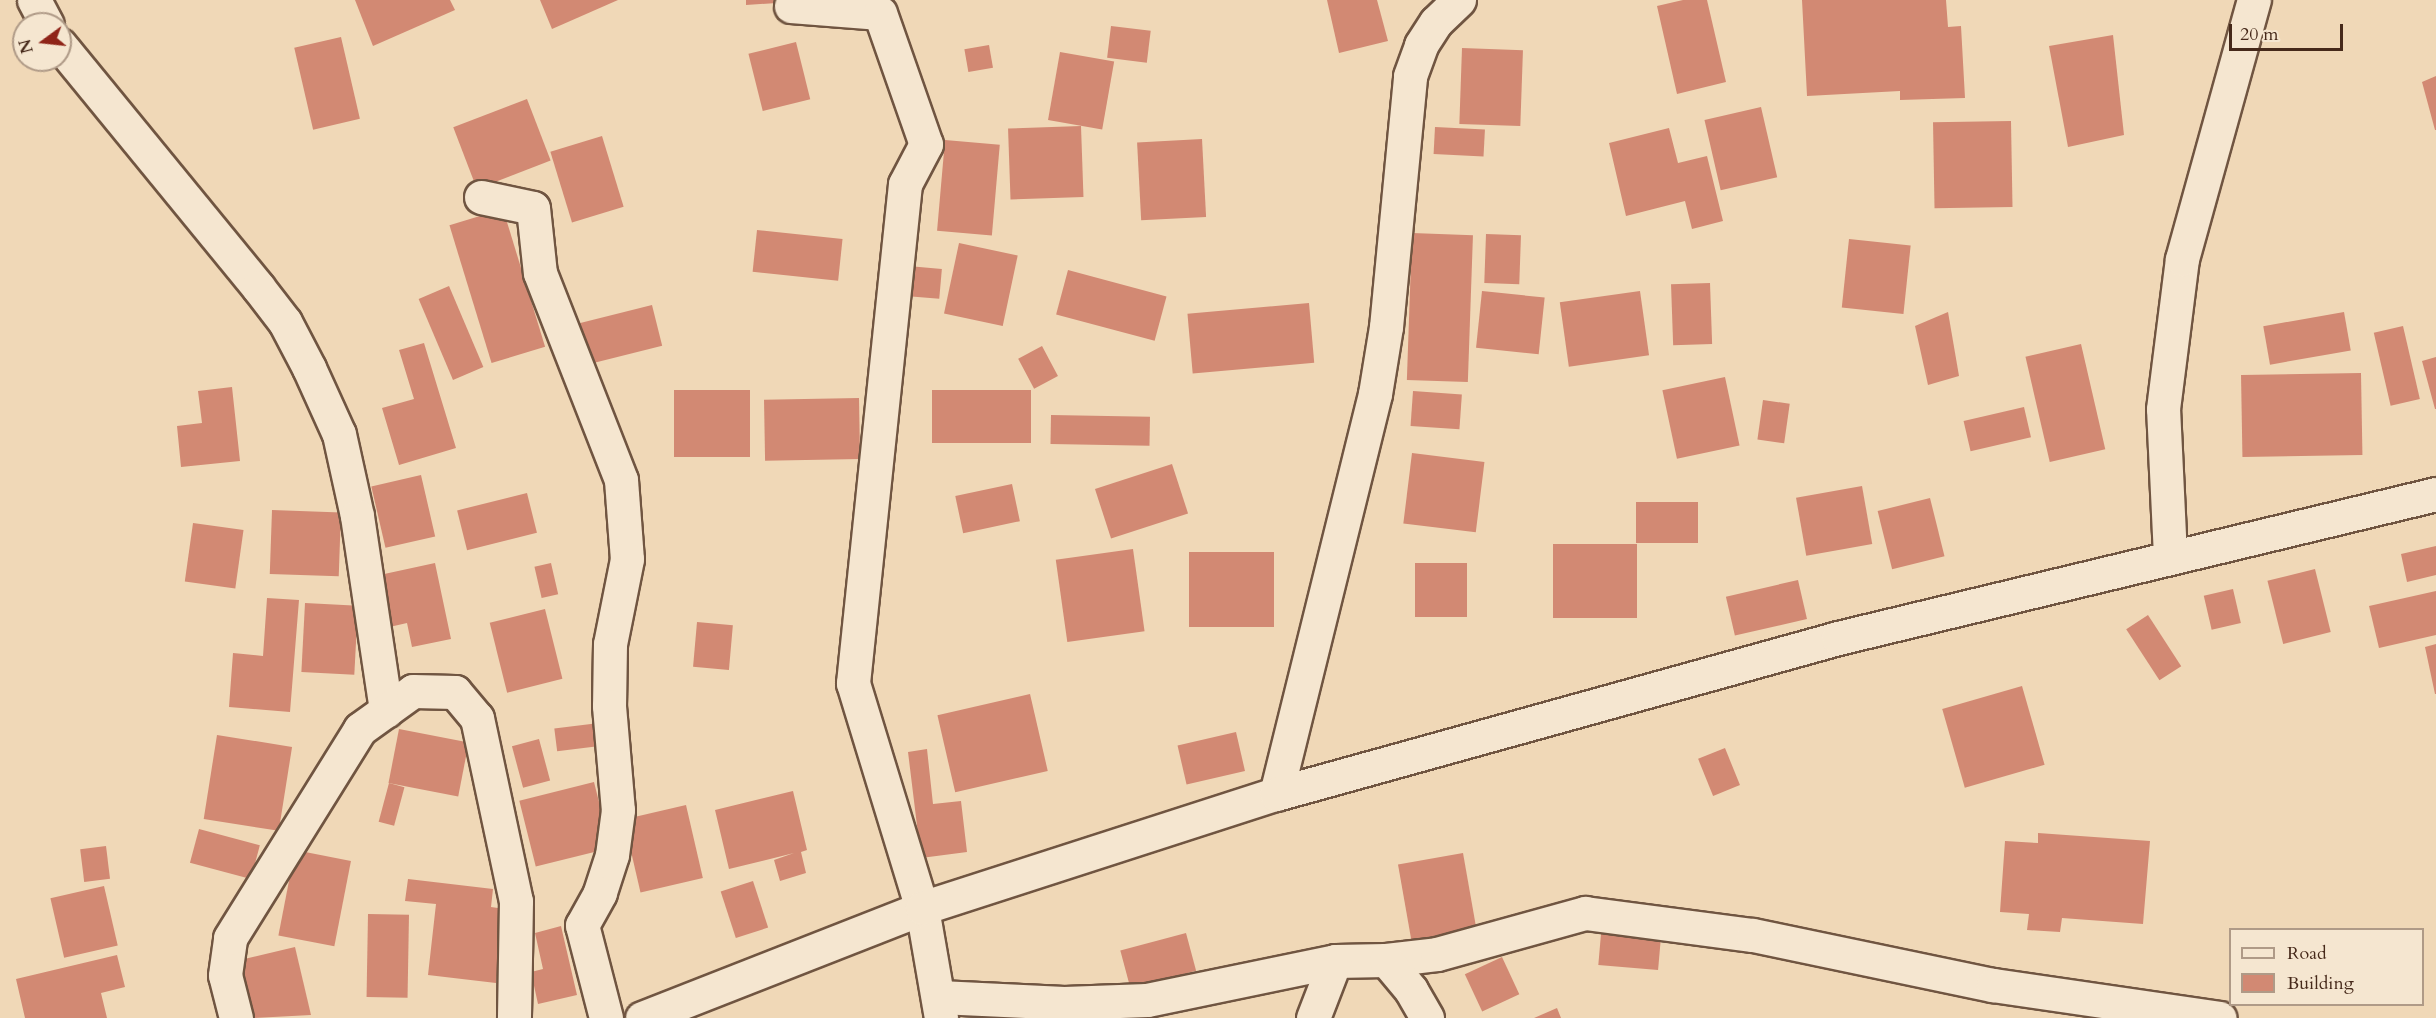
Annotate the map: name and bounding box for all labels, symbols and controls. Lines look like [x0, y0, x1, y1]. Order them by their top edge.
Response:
north arrow [12, 12, 72, 72]
scale bar [2232, 12, 2346, 50]
text: 20 m [2240, 22, 2279, 47]
text: N [14, 37, 39, 56]
legend [2229, 928, 2424, 1006]
text: Road [2287, 941, 2327, 966]
text: Building [2287, 971, 2354, 996]

